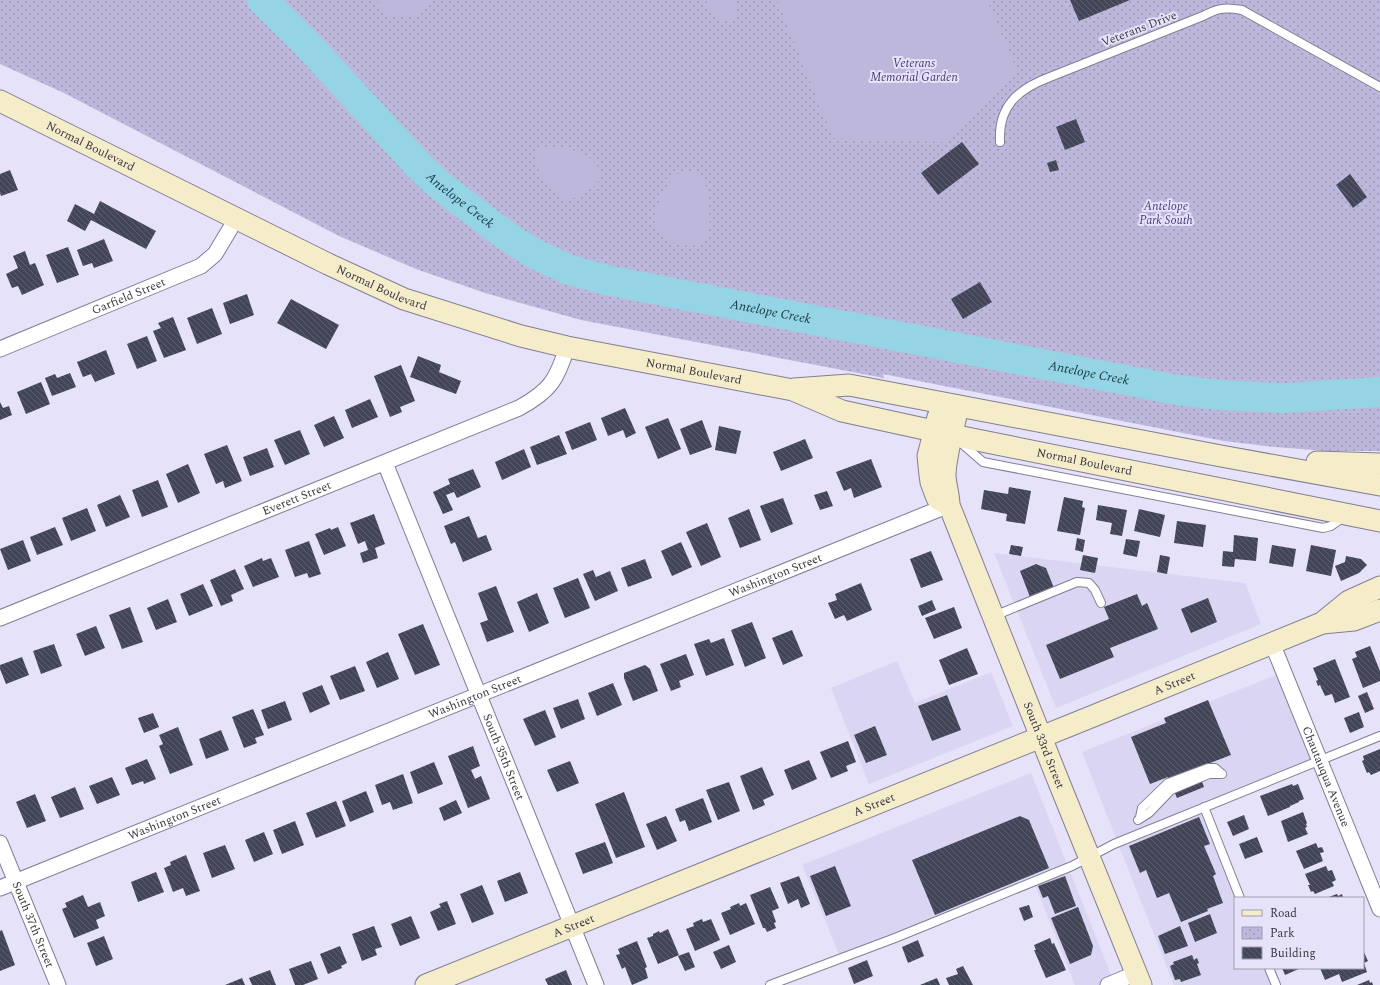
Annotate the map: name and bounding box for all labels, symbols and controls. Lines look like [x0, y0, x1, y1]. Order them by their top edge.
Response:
street label: Veterans Drive [1099, 6, 1180, 52]
park label: Veterans Memorial Garden [870, 54, 958, 87]
street label: Normal Boulevard [43, 116, 138, 176]
water label: Antelope Creek [421, 167, 498, 233]
park label: Antelope Park South [1139, 197, 1193, 230]
street label: Normal Boulevard [333, 260, 430, 315]
street label: Garfield Street [89, 272, 168, 320]
water label: Antelope Creek [728, 294, 813, 329]
street label: Normal Boulevard [644, 353, 744, 390]
water label: Antelope Creek [1046, 355, 1131, 391]
street label: Normal Boulevard [1035, 443, 1134, 481]
street label: Everett Street [259, 475, 334, 520]
street label: Washington Street [726, 548, 825, 602]
street label: A Street [1151, 666, 1198, 700]
street label: Washington Street [425, 669, 524, 724]
street label: South 33rd Street [1018, 699, 1070, 792]
street label: South 35th Street [478, 711, 530, 803]
street label: Chautauqua Avenue [1297, 723, 1355, 830]
street label: A Street [850, 787, 898, 821]
street label: Washington Street [125, 790, 224, 845]
street label: South 37th Street [7, 878, 59, 971]
legend [1234, 897, 1364, 969]
text: Road [1270, 904, 1297, 923]
street label: A Street [550, 909, 597, 943]
text: Park [1270, 924, 1295, 943]
text: Building [1270, 944, 1316, 963]

